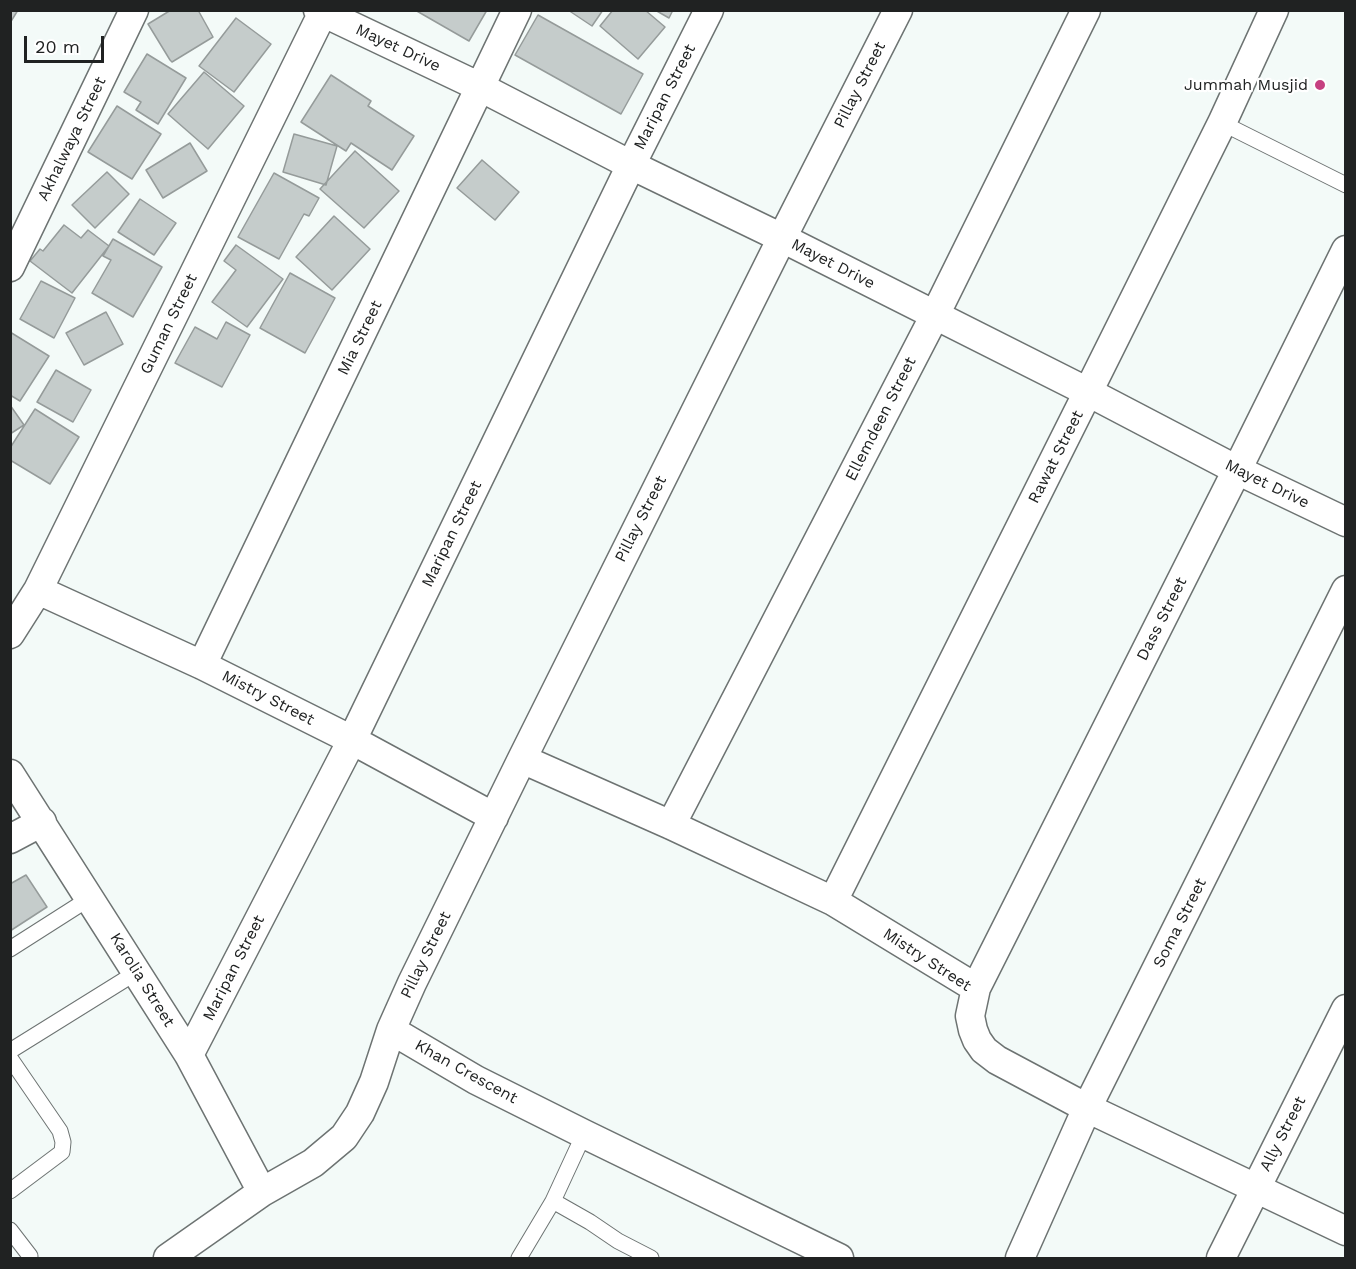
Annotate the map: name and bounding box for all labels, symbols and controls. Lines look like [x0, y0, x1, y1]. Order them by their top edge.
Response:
street label: Mayet Drive [353, 20, 443, 76]
scale bar [27, 24, 106, 62]
text: 20 m [35, 36, 80, 57]
street label: Pillay Street [830, 39, 890, 131]
street label: Maripan Street [630, 41, 700, 153]
street label: Akhalwaya Street [34, 74, 110, 204]
place label: Jummah Musjid [1184, 75, 1308, 95]
marker: Jummah Musjid [1313, 78, 1327, 92]
street label: Mayet Drive [788, 235, 878, 293]
street label: Guman Street [136, 271, 202, 377]
street label: Mia Street [334, 298, 386, 378]
street label: Ellemdeen Street [841, 354, 921, 484]
street label: Rawat Street [1024, 407, 1088, 507]
street label: Mayet Drive [1222, 455, 1312, 513]
street label: Pillay Street [611, 473, 671, 565]
street label: Maripan Street [418, 478, 486, 590]
street label: Dass Street [1133, 574, 1191, 664]
street label: Mistry Street [218, 666, 318, 730]
street label: Soma Street [1149, 875, 1211, 971]
street label: Pillay Street [397, 908, 455, 1002]
street label: Maripan Street [199, 912, 269, 1024]
street label: Mistry Street [879, 924, 975, 996]
street label: Karolia Street [106, 930, 178, 1030]
street label: Khan Crescent [411, 1036, 521, 1108]
street label: Ally Street [1256, 1093, 1310, 1175]

